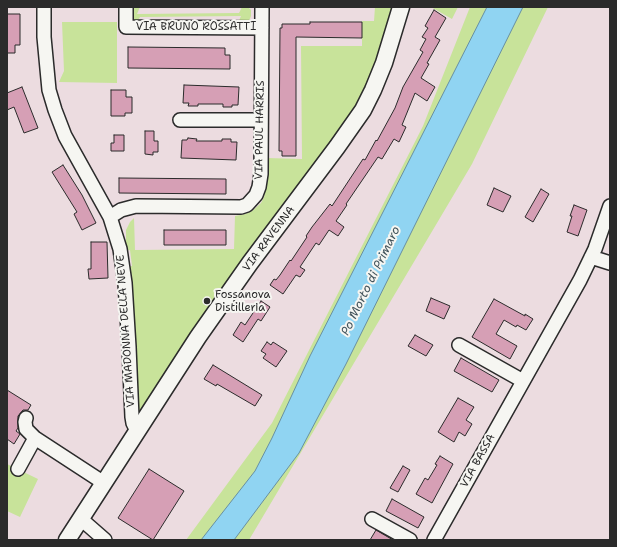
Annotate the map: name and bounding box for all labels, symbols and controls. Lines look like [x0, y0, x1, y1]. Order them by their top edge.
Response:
street label: VIA BRUNO ROSSATTI [136, 20, 256, 34]
street label: VIA PAUL HARRIS [253, 80, 267, 180]
street label: VIA RAVENNA [240, 204, 298, 274]
water label: Po Morto di Primaro [338, 224, 404, 338]
street label: VIA MADONNA DELLA NEVE [114, 254, 138, 408]
place label: Fossanova Distilleria [215, 288, 270, 314]
marker: Fossanova Distilleria [202, 296, 212, 306]
street label: VIA BASSA [458, 432, 498, 490]

